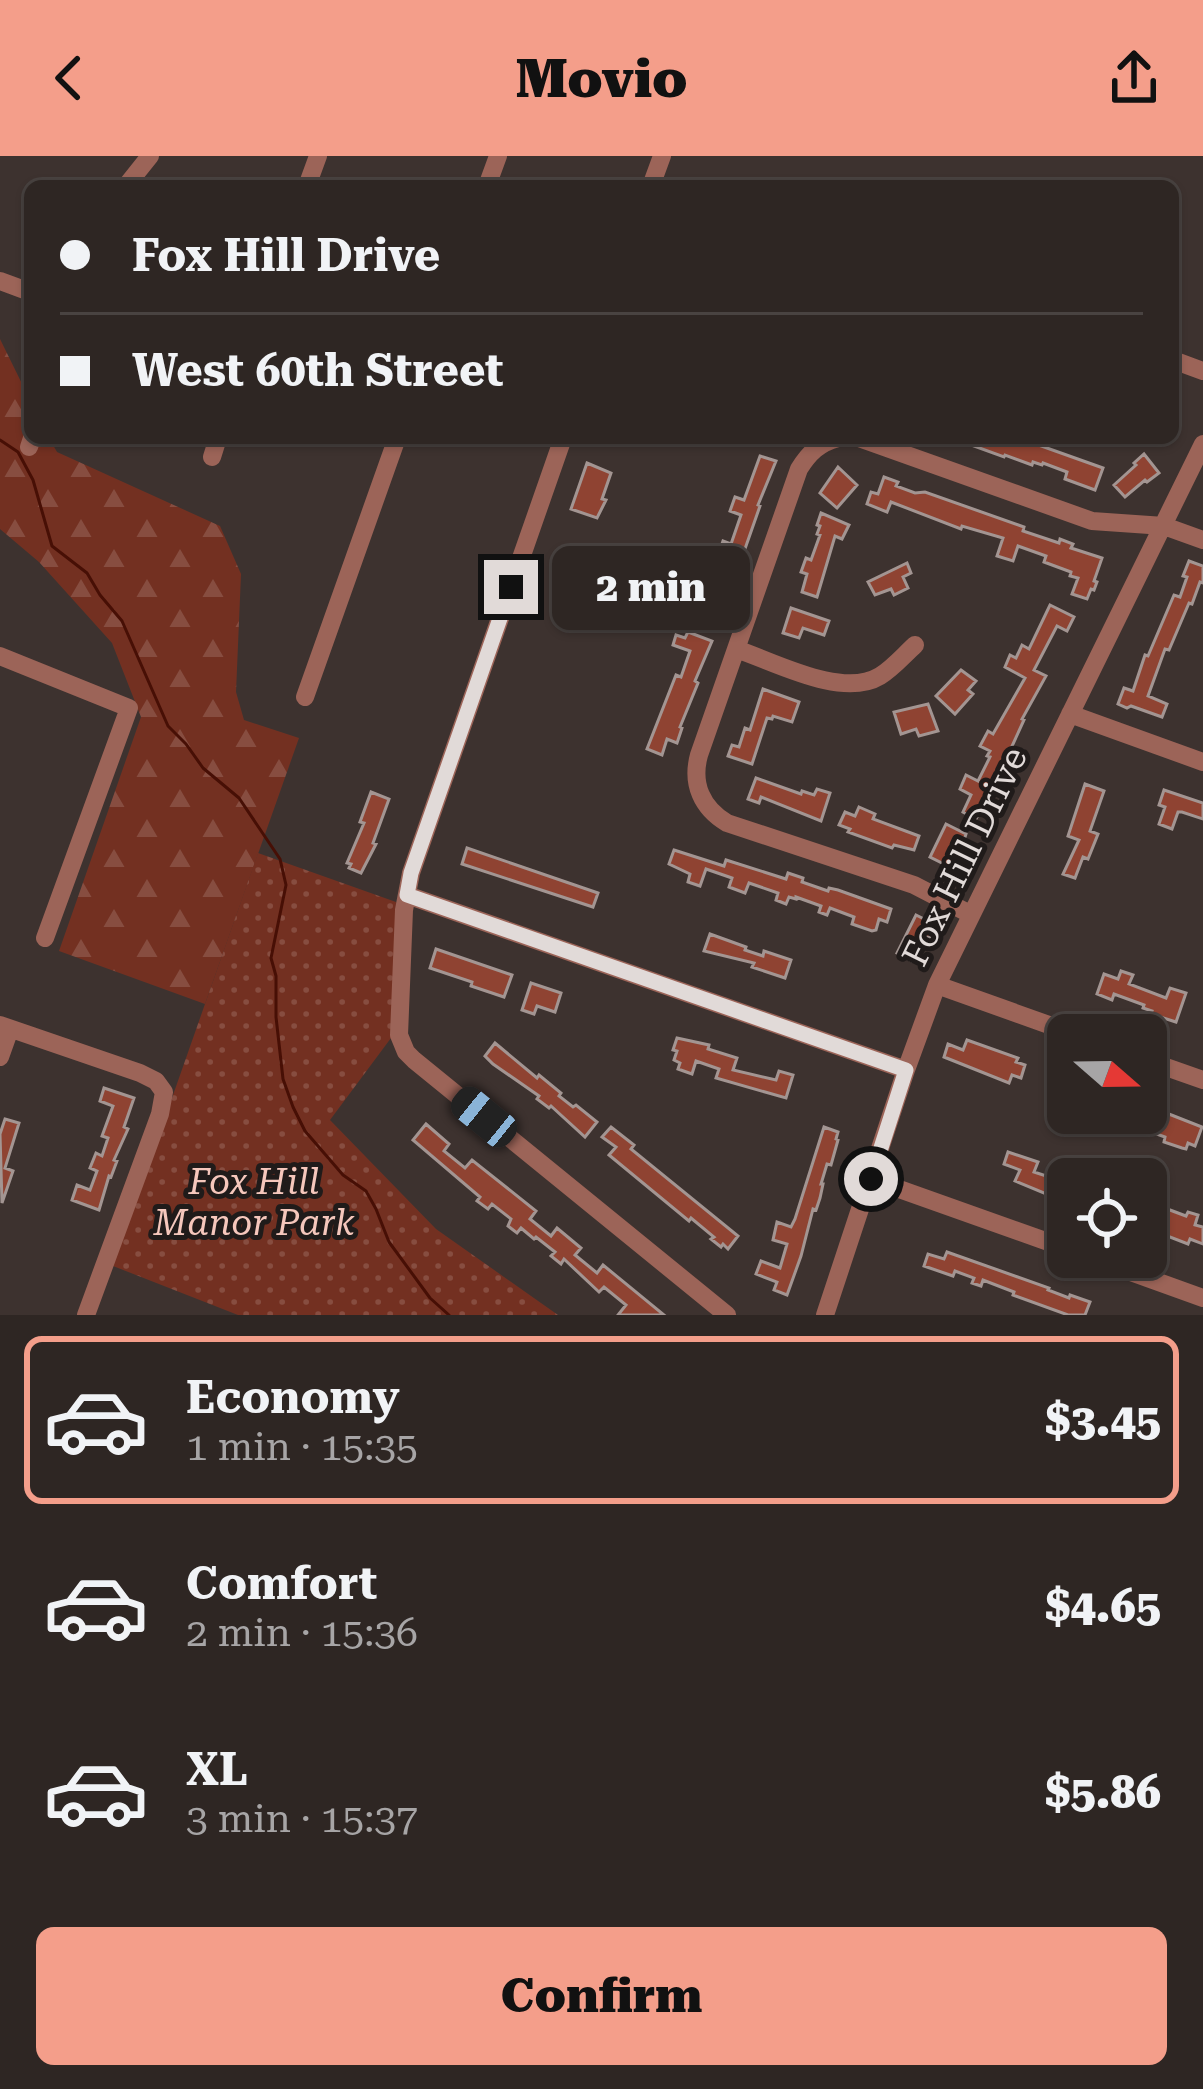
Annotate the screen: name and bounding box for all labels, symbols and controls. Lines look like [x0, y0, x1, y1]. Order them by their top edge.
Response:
icon: back [36, 45, 102, 111]
icon: share [1101, 45, 1167, 111]
text: Movio [515, 47, 688, 110]
text: Fox Hill Drive [132, 229, 440, 282]
text: West 60th Street [132, 344, 504, 397]
callout: 2 min [553, 545, 751, 629]
route end [484, 560, 538, 614]
text: 2 min [596, 565, 706, 611]
street label: Fox Hill Drive [894, 740, 1036, 973]
north arrow [1047, 1014, 1167, 1134]
map controls [1047, 1014, 1167, 1278]
car [445, 1080, 523, 1154]
route start [844, 1152, 898, 1206]
button: locate [1047, 1158, 1167, 1278]
park label: Fox Hill Manor Park [152, 1161, 355, 1244]
icon: car [42, 1366, 150, 1474]
text: Economy [186, 1371, 400, 1424]
text: $3.45 [1045, 1394, 1161, 1447]
text: 1 min · 15:35 [186, 1424, 418, 1470]
icon: car [42, 1552, 150, 1660]
text: Comfort [186, 1557, 377, 1610]
text: $4.65 [1045, 1580, 1161, 1633]
text: 2 min · 15:36 [186, 1610, 418, 1656]
icon: car [42, 1738, 150, 1846]
text: XL [186, 1743, 248, 1796]
text: $5.86 [1045, 1766, 1161, 1819]
text: 3 min · 15:37 [186, 1796, 418, 1842]
button: Confirm [36, 1927, 1167, 2065]

